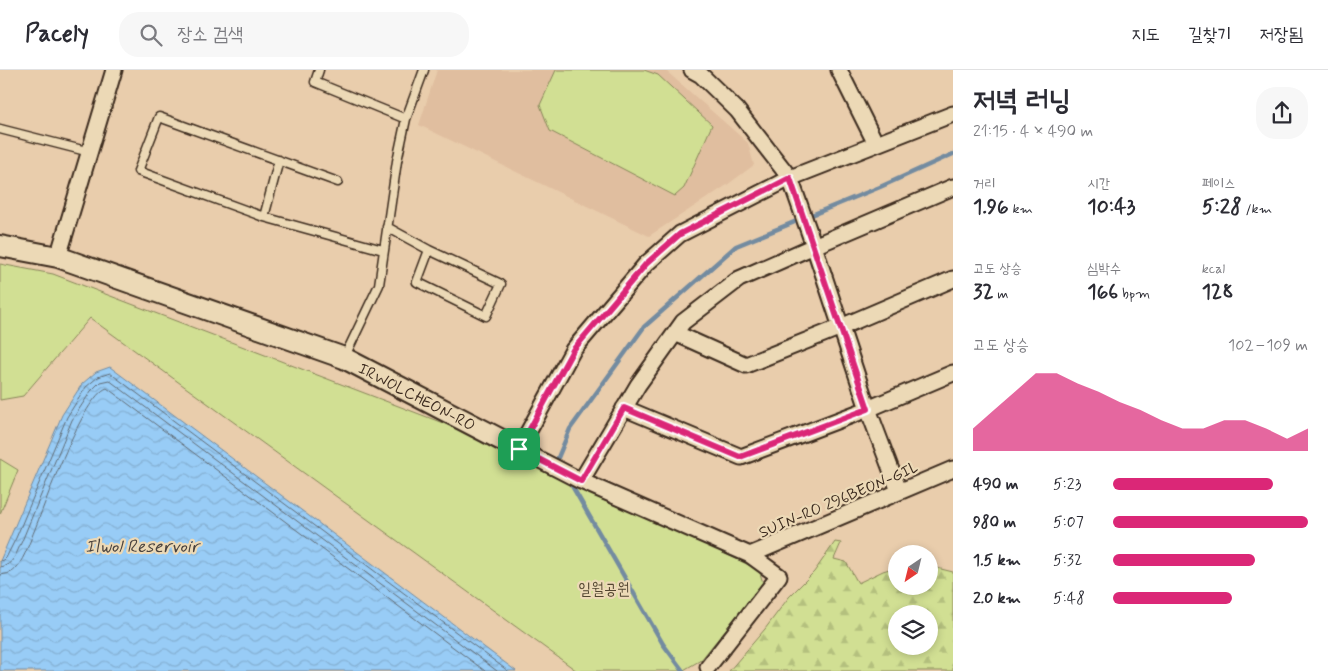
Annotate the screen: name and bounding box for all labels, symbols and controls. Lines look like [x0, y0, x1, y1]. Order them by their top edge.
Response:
search box [119, 12, 469, 57]
text: Pacely [25, 19, 89, 50]
icon: search [137, 21, 165, 49]
text: 장소 검색 [177, 22, 243, 47]
text: 지도 [1131, 23, 1160, 47]
text: 길찾기 [1188, 23, 1232, 47]
text: 저장됨 [1260, 23, 1303, 47]
text: 저녁 러닝 [973, 83, 1071, 120]
button: share [1256, 87, 1308, 139]
text: 21:15 · 4 × 490 m [973, 121, 1093, 142]
text: 거리 [973, 175, 996, 193]
text: 시간 [1087, 175, 1110, 193]
text: 페이스 [1202, 175, 1235, 193]
text: 1.96 [973, 193, 1009, 221]
text: 10:43 [1087, 193, 1135, 221]
text: 5:28 [1202, 193, 1242, 221]
text: km [1009, 200, 1033, 218]
text: /km [1242, 200, 1272, 218]
text: 고도 상승 [973, 260, 1022, 278]
text: 심박수 [1087, 260, 1121, 278]
text: kcal [1202, 260, 1225, 278]
text: 32 [973, 278, 994, 306]
text: 166 [1087, 278, 1118, 306]
text: 128 [1202, 278, 1233, 306]
text: m [994, 285, 1009, 303]
text: bpm [1118, 285, 1150, 303]
text: 고도 상승 [973, 335, 1029, 356]
text: 102–109 m [1228, 335, 1308, 356]
street label: IRWOLCHEON-RO [355, 358, 479, 437]
pin [498, 428, 540, 470]
icon: arrive [505, 435, 533, 463]
street label: SUIN-RO 296BEON-GIL [756, 457, 922, 544]
text: 490 m [973, 474, 1019, 495]
text: 5:23 [1053, 474, 1081, 495]
text: 980 m [973, 512, 1016, 533]
text: 5:07 [1053, 512, 1084, 533]
water label: Ilwol Reservoir [85, 535, 201, 559]
north arrow [888, 545, 938, 595]
map controls [888, 545, 938, 655]
text: 1.5 km [973, 550, 1021, 571]
text: 5:32 [1053, 550, 1083, 571]
park label: 일월공원 [578, 579, 630, 600]
text: 2.0 km [973, 588, 1021, 609]
text: 5:48 [1053, 588, 1085, 609]
button: layers [888, 605, 938, 655]

